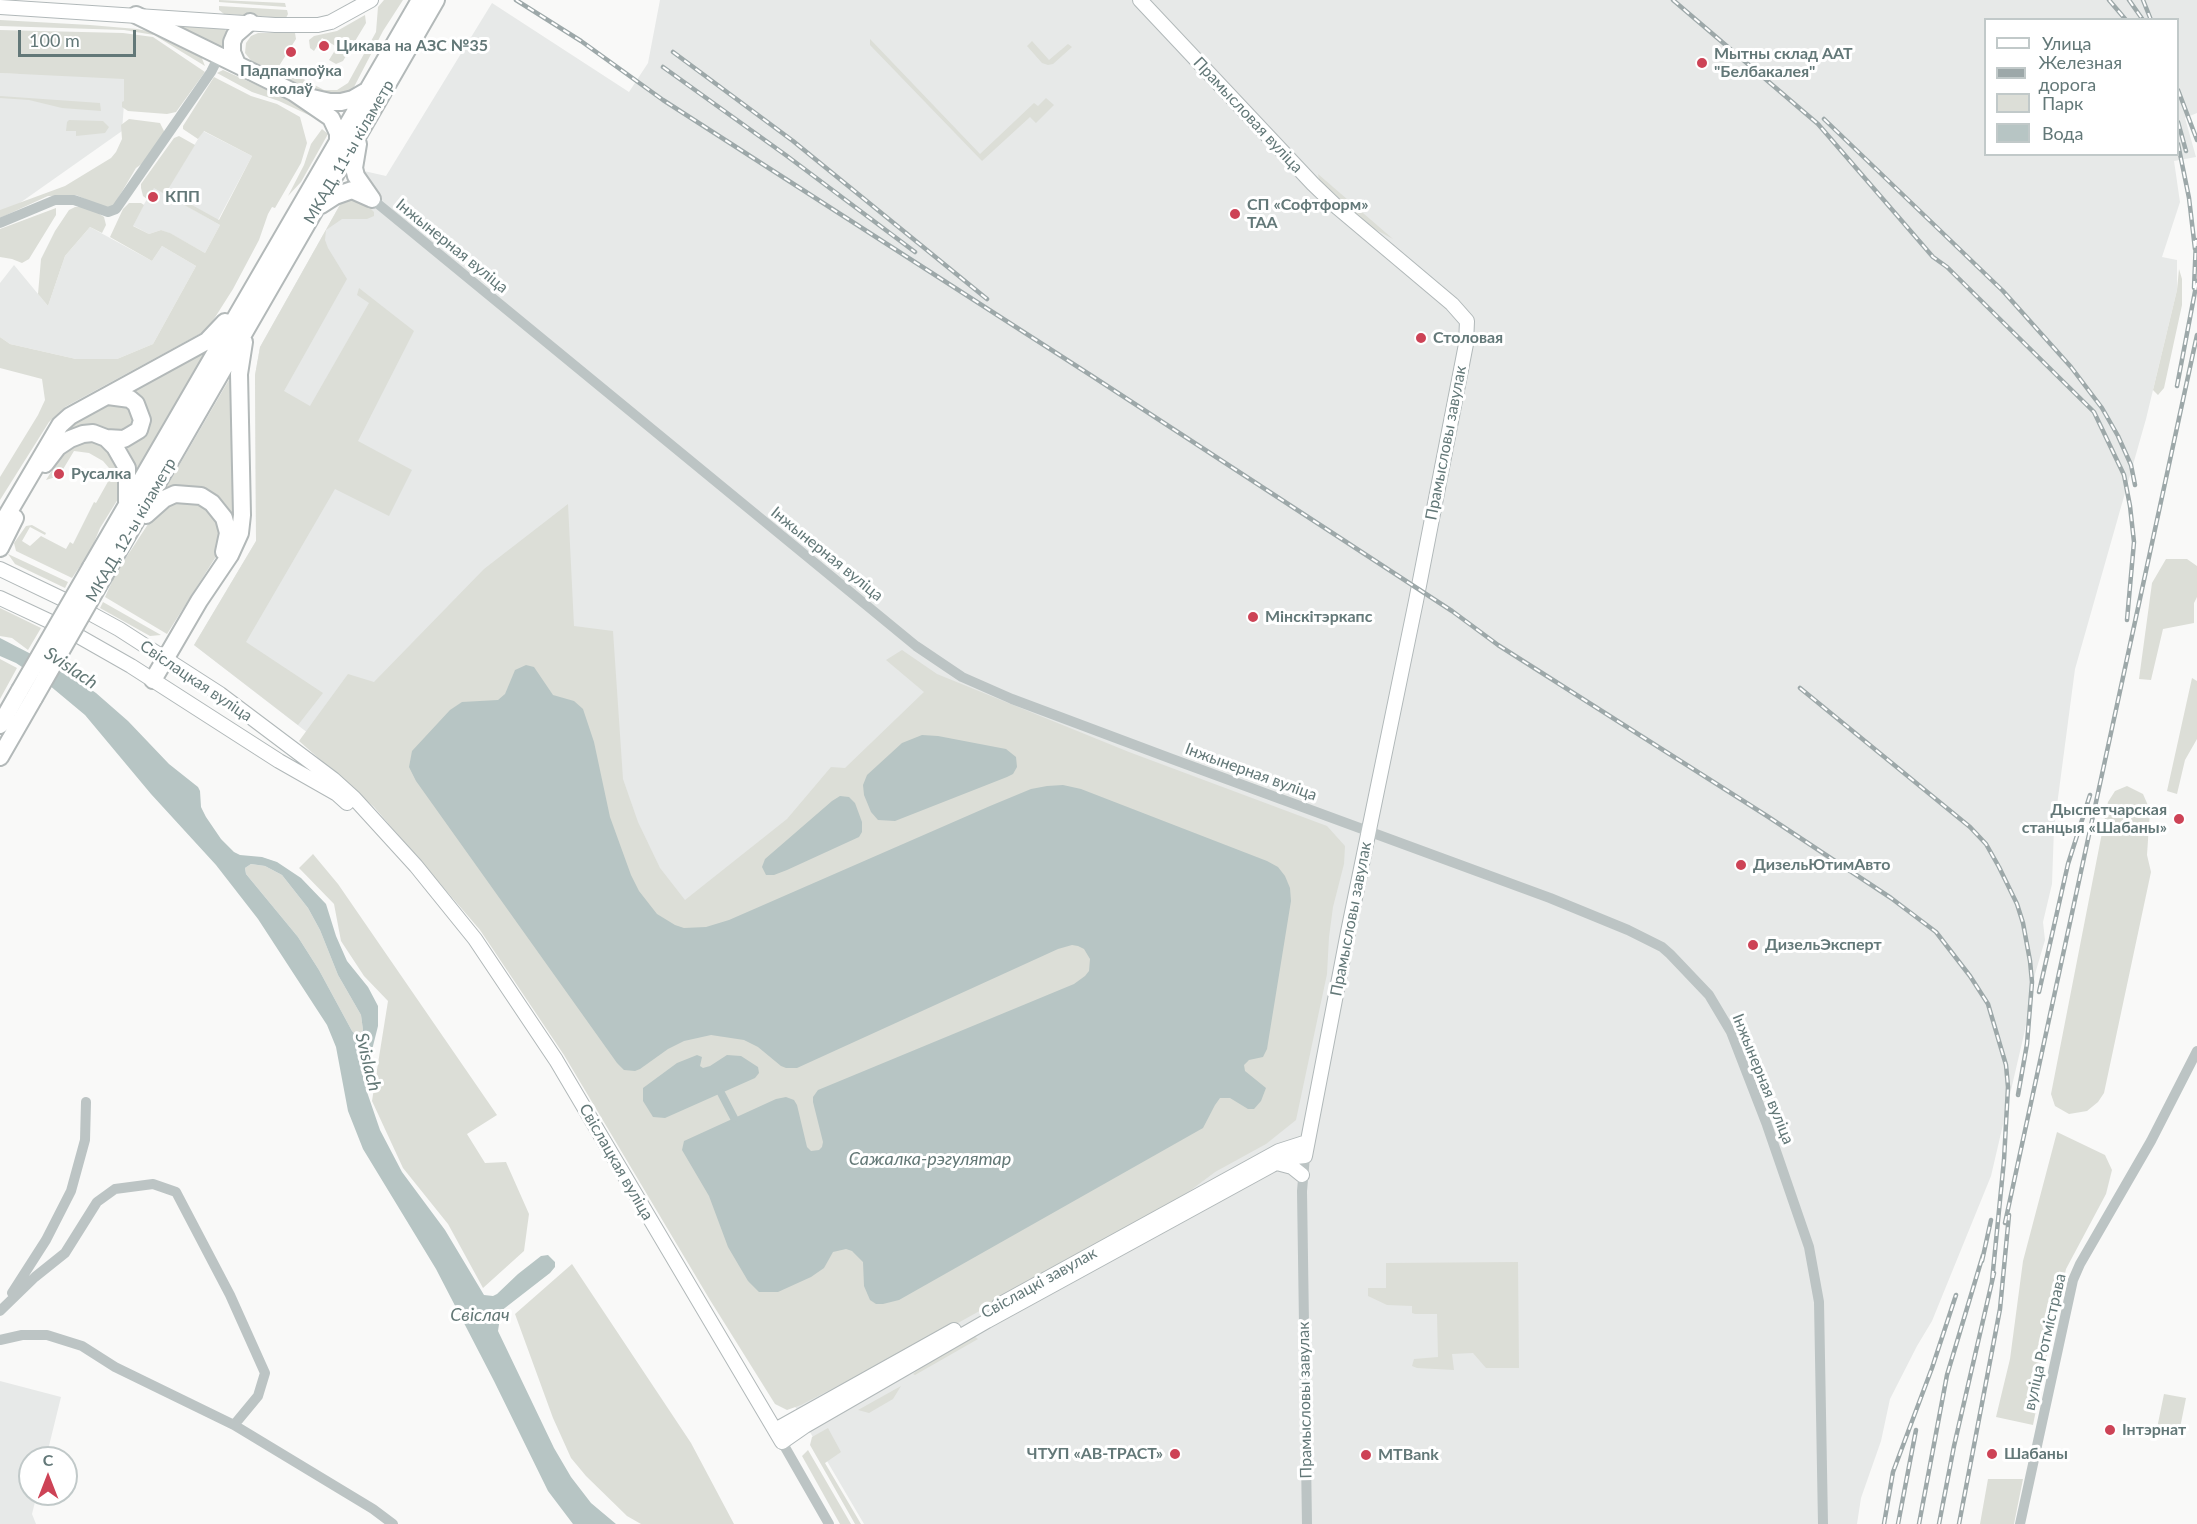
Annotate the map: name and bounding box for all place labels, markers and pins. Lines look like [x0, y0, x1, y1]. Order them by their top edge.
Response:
place label: Цикава на АЗС №35 [336, 36, 488, 56]
marker: Цикава на АЗС №35 [317, 39, 331, 53]
place label: Мытны склад ААТ "Белбакалея" [1714, 44, 1853, 82]
marker: Падпампоўка колаў [284, 45, 298, 59]
marker: Мытны склад ААТ "Белбакалея" [1695, 56, 1709, 70]
place label: Падпампоўка колаў [240, 61, 342, 99]
place label: КПП [165, 187, 200, 207]
marker: КПП [146, 190, 160, 204]
place label: СП «Софтформ» ТАА [1247, 195, 1368, 233]
marker: СП «Софтформ» ТАА [1228, 207, 1242, 221]
place label: Столовая [1433, 328, 1503, 348]
marker: Столовая [1414, 331, 1428, 345]
place label: Русалка [71, 464, 131, 484]
marker: Русалка [52, 467, 66, 481]
place label: Мінскітэркапс [1265, 607, 1372, 627]
marker: Мінскітэркапс [1246, 610, 1260, 624]
place label: Дыспетчарская станцыя «Шабаны» [2022, 800, 2167, 838]
marker: Дыспетчарская станцыя «Шабаны» [2172, 812, 2186, 826]
place label: ДизельЮтимАвто [1753, 855, 1890, 875]
marker: ДизельЮтимАвто [1734, 858, 1748, 872]
place label: ДизельЭксперт [1765, 935, 1882, 955]
marker: ДизельЭксперт [1746, 938, 1760, 952]
place label: Інтэрнат [2122, 1420, 2186, 1440]
marker: Інтэрнат [2103, 1423, 2117, 1437]
place label: ЧТУП «АВ-ТРАСТ» [1027, 1444, 1163, 1464]
place label: Шабаны [2004, 1444, 2068, 1464]
place label: MTBank [1378, 1445, 1439, 1465]
marker: ЧТУП «АВ-ТРАСТ» [1168, 1447, 1182, 1461]
marker: Шабаны [1985, 1447, 1999, 1461]
marker: MTBank [1359, 1448, 1373, 1462]

